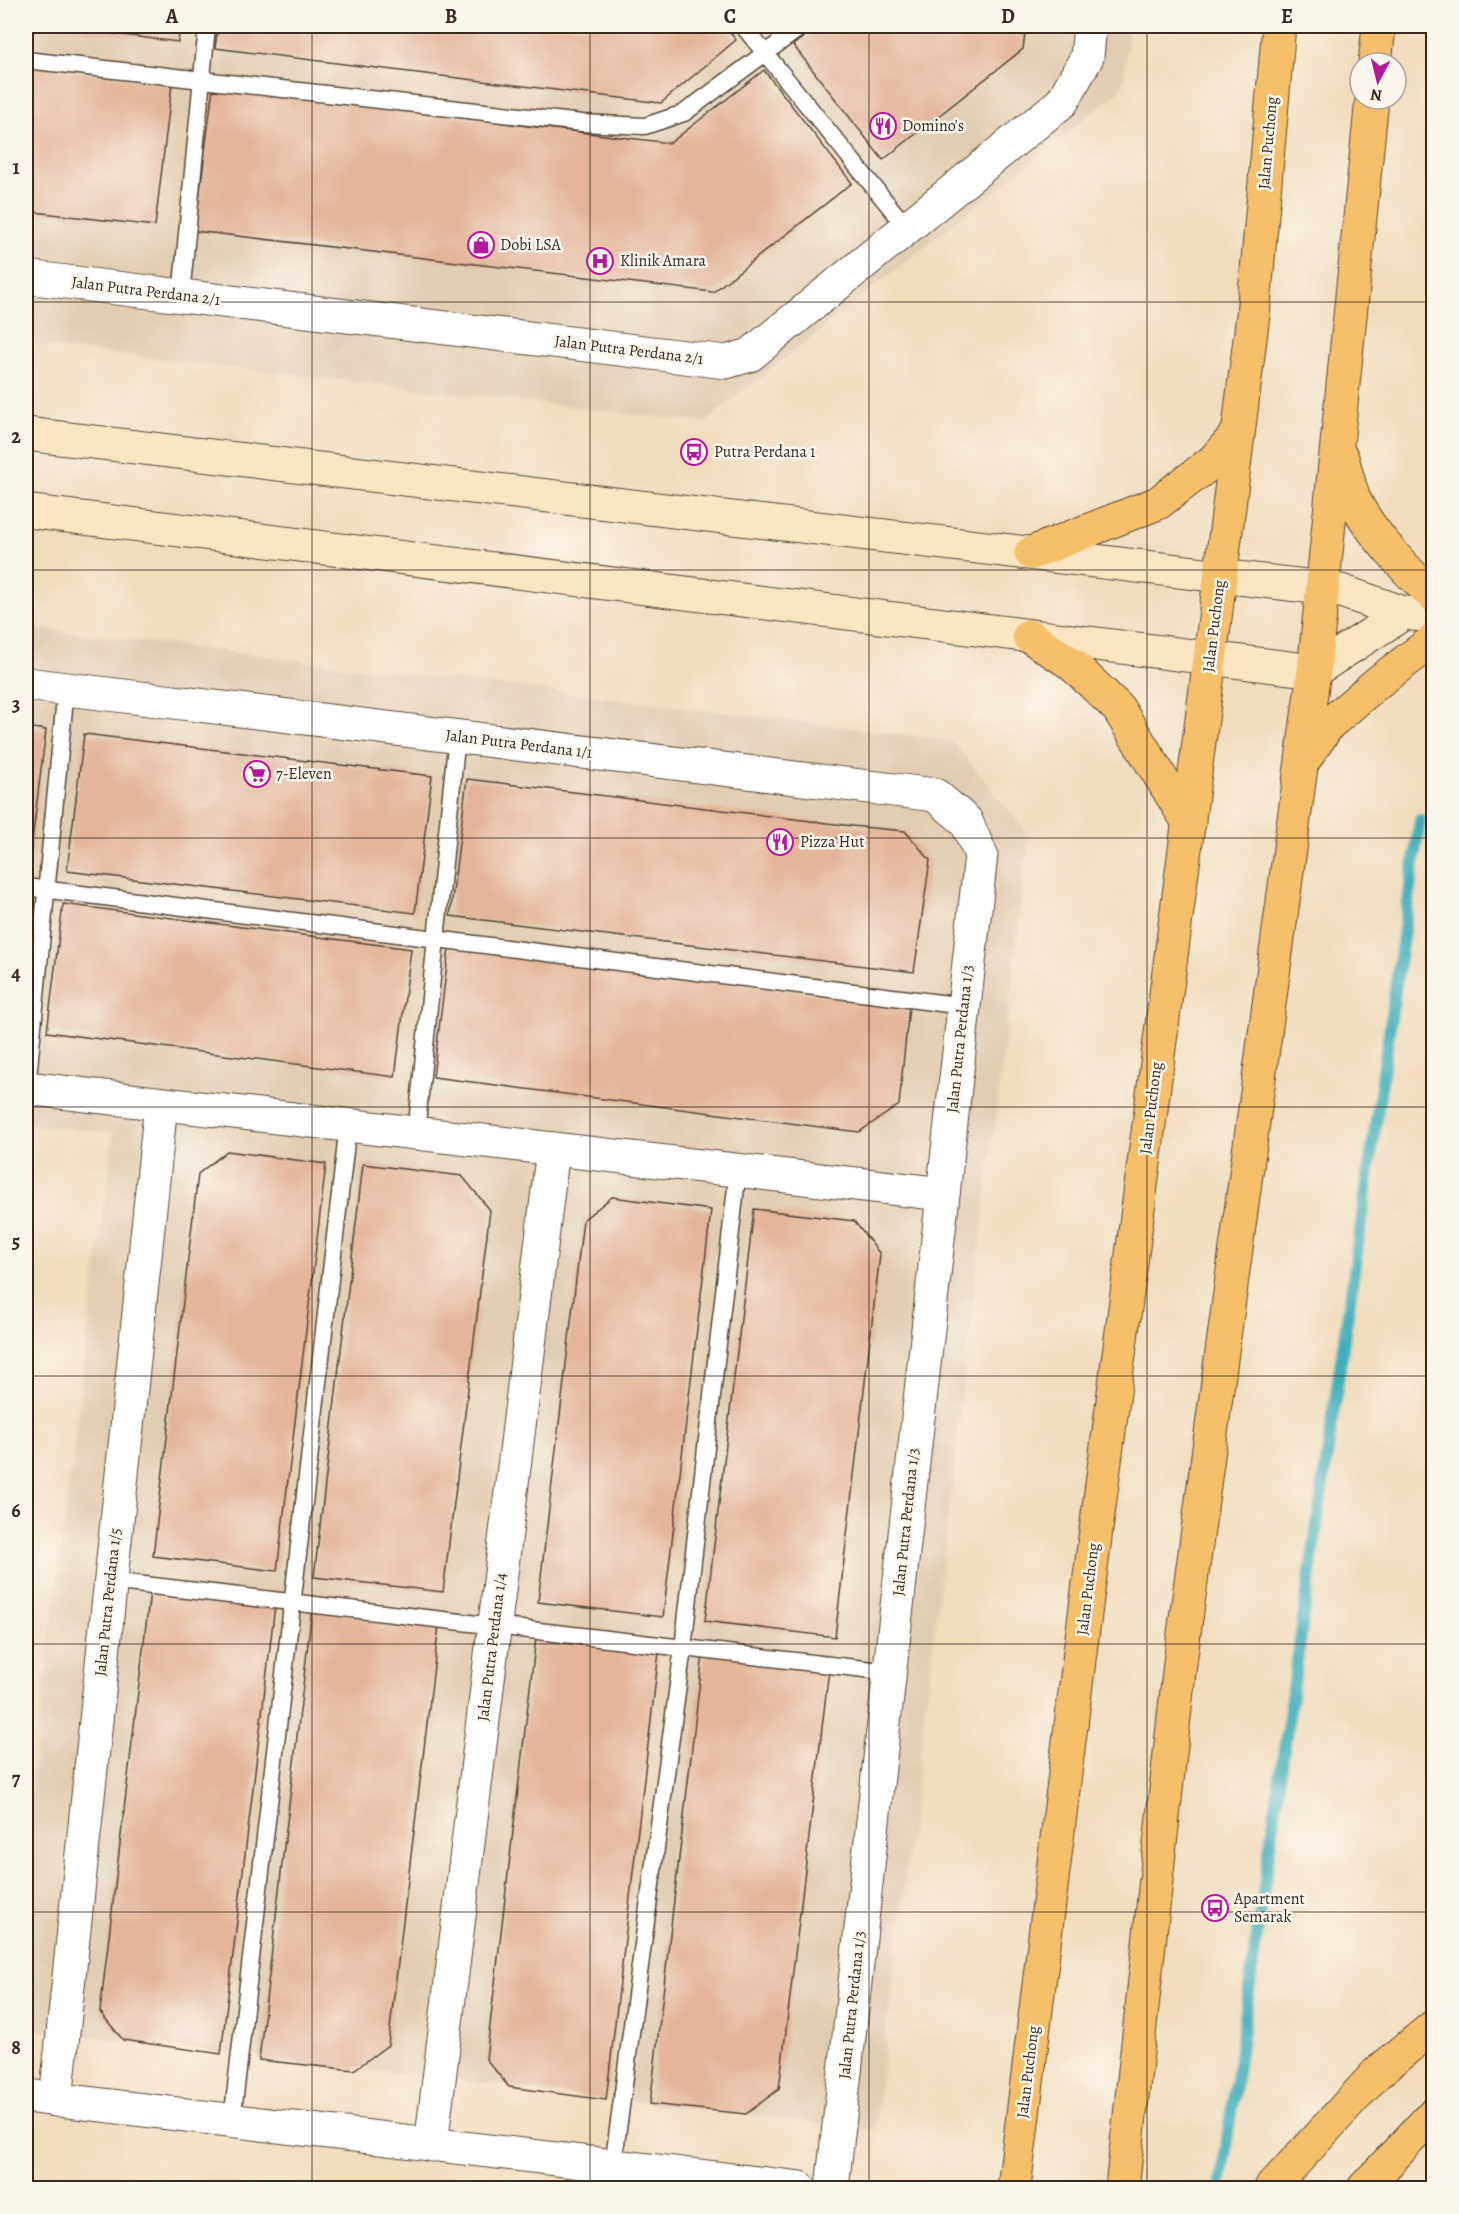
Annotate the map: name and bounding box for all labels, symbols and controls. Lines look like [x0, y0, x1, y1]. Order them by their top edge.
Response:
text: A [165, 3, 179, 30]
text: B [445, 3, 457, 30]
text: C [724, 3, 736, 30]
text: D [1001, 3, 1015, 30]
text: E [1281, 3, 1293, 30]
north arrow [1348, 51, 1408, 111]
text: N [1369, 83, 1383, 107]
street label: Jalan Puchong [1253, 96, 1283, 190]
restaurant icon: Domino's [868, 111, 898, 141]
place label: Domino's [902, 115, 964, 137]
text: 1 [12, 154, 20, 181]
shop icon: Dobi LSA [466, 230, 496, 260]
place label: Dobi LSA [500, 234, 562, 256]
hospital icon: Klinik Amara [585, 246, 615, 276]
place label: Klinik Amara [620, 250, 707, 272]
street label: Jalan Putra Perdana 2/1 [70, 271, 222, 311]
street label: Jalan Putra Perdana 2/1 [553, 330, 705, 370]
text: 2 [11, 423, 21, 450]
bus stop icon: Putra Perdana 1 [679, 437, 709, 467]
place label: Putra Perdana 1 [714, 441, 816, 463]
street label: Jalan Puchong [1197, 578, 1231, 674]
text: 3 [12, 691, 20, 718]
street label: Jalan Putra Perdana 1/1 [444, 724, 594, 764]
supermarket icon: 7-Eleven [242, 759, 272, 789]
place label: 7-Eleven [276, 763, 332, 785]
restaurant icon: Pizza Hut [765, 827, 795, 857]
place label: Pizza Hut [800, 831, 865, 853]
text: 4 [11, 960, 21, 987]
street label: Jalan Putra Perdana 1/3 [941, 964, 979, 1114]
street label: Jalan Puchong [1134, 1060, 1168, 1156]
text: 5 [12, 1228, 20, 1255]
street label: Jalan Putra Perdana 1/3 [887, 1447, 925, 1597]
text: 6 [11, 1497, 21, 1524]
street label: Jalan Putra Perdana 1/5 [89, 1527, 127, 1677]
street label: Jalan Puchong [1071, 1541, 1105, 1637]
street label: Jalan Putra Perdana 1/4 [472, 1571, 512, 1723]
text: 7 [12, 1765, 21, 1792]
place label: Apartment Semarak [1233, 1888, 1305, 1928]
bus stop icon: Apartment Semarak [1200, 1893, 1230, 1923]
street label: Jalan Putra Perdana 1/3 [833, 1930, 871, 2080]
street label: Jalan Puchong [1011, 2024, 1045, 2120]
text: 8 [11, 2034, 21, 2061]

